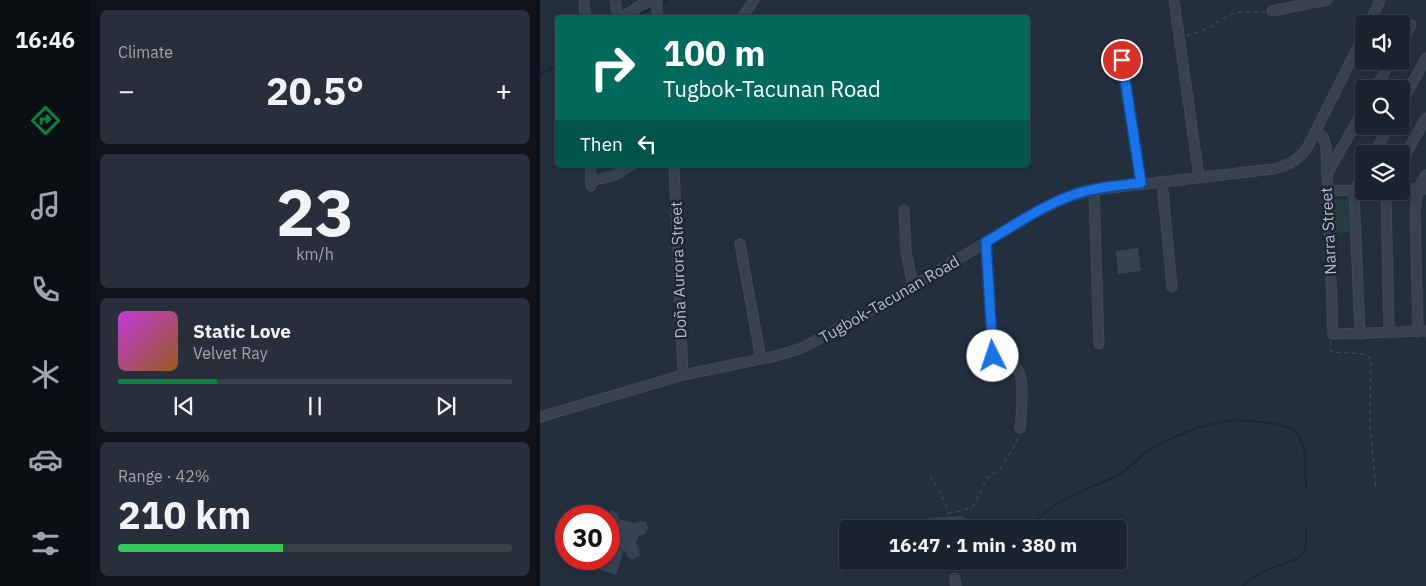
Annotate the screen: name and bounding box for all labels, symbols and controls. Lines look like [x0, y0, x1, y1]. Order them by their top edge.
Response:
map controls [1355, 15, 1410, 200]
button: sound [1355, 15, 1410, 70]
text: 16:46 [15, 25, 75, 54]
text: 100 m [663, 30, 766, 76]
icon: right [580, 35, 645, 100]
pin [1101, 39, 1143, 81]
text: Climate [118, 42, 173, 62]
icon: arrive [1108, 46, 1136, 74]
text: 20.5° [266, 66, 364, 115]
text: − [118, 72, 135, 109]
text: + [495, 72, 512, 109]
text: Tugbok-Tacunan Road [663, 74, 881, 103]
button: search [1355, 80, 1410, 135]
icon: directions [28, 103, 63, 138]
icon: left [633, 130, 661, 158]
text: Then [580, 132, 623, 156]
button: layers [1355, 145, 1410, 200]
text: 23 [276, 169, 354, 254]
street label: Narra Street [1316, 187, 1340, 275]
icon: music [28, 188, 63, 223]
street label: Doña Aurora Street [666, 201, 690, 339]
text: km/h [296, 244, 334, 264]
street label: Tugbok-Tacunan Road [815, 251, 963, 347]
icon: phone [28, 272, 63, 307]
text: Static Love [193, 319, 291, 343]
position arrow [966, 329, 1018, 381]
text: Velvet Ray [193, 343, 268, 363]
icon: climate [28, 357, 63, 392]
icon: previous [170, 392, 198, 420]
icon: pause [301, 392, 329, 420]
icon: next [432, 392, 460, 420]
icon: car [28, 442, 63, 477]
text: Range · 42% [118, 466, 210, 486]
text: 210 km [118, 490, 251, 539]
speed limit sign: 30 [555, 505, 620, 570]
icon: filters [28, 526, 63, 561]
text: 16:47 · 1 min · 380 m [889, 533, 1077, 557]

